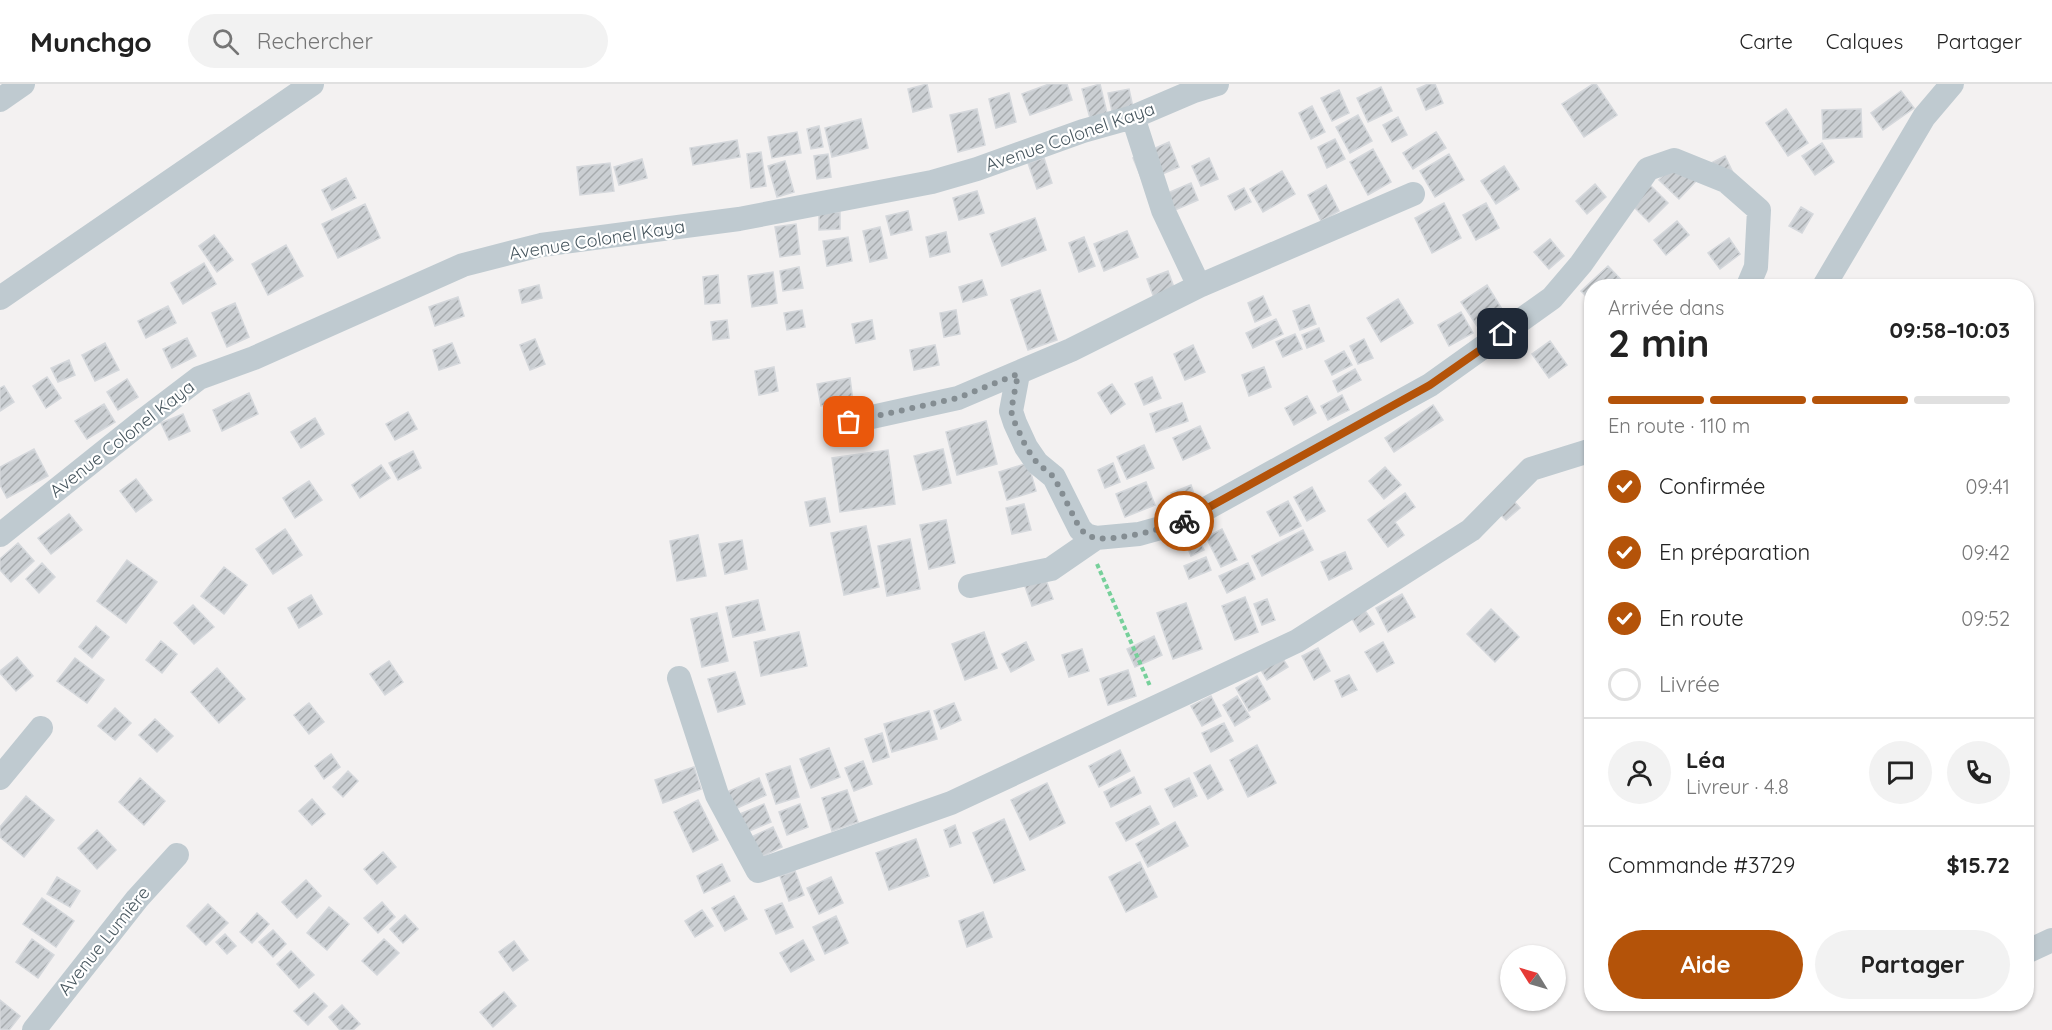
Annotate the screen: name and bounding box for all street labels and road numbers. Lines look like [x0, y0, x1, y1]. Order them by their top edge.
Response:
street label: Avenue Colonel Kaya [982, 97, 1158, 176]
street label: Avenue Colonel Kaya [507, 214, 687, 265]
street label: Avenue Colonel Kaya [45, 375, 199, 502]
street label: Avenue Lumière [53, 882, 155, 1000]

